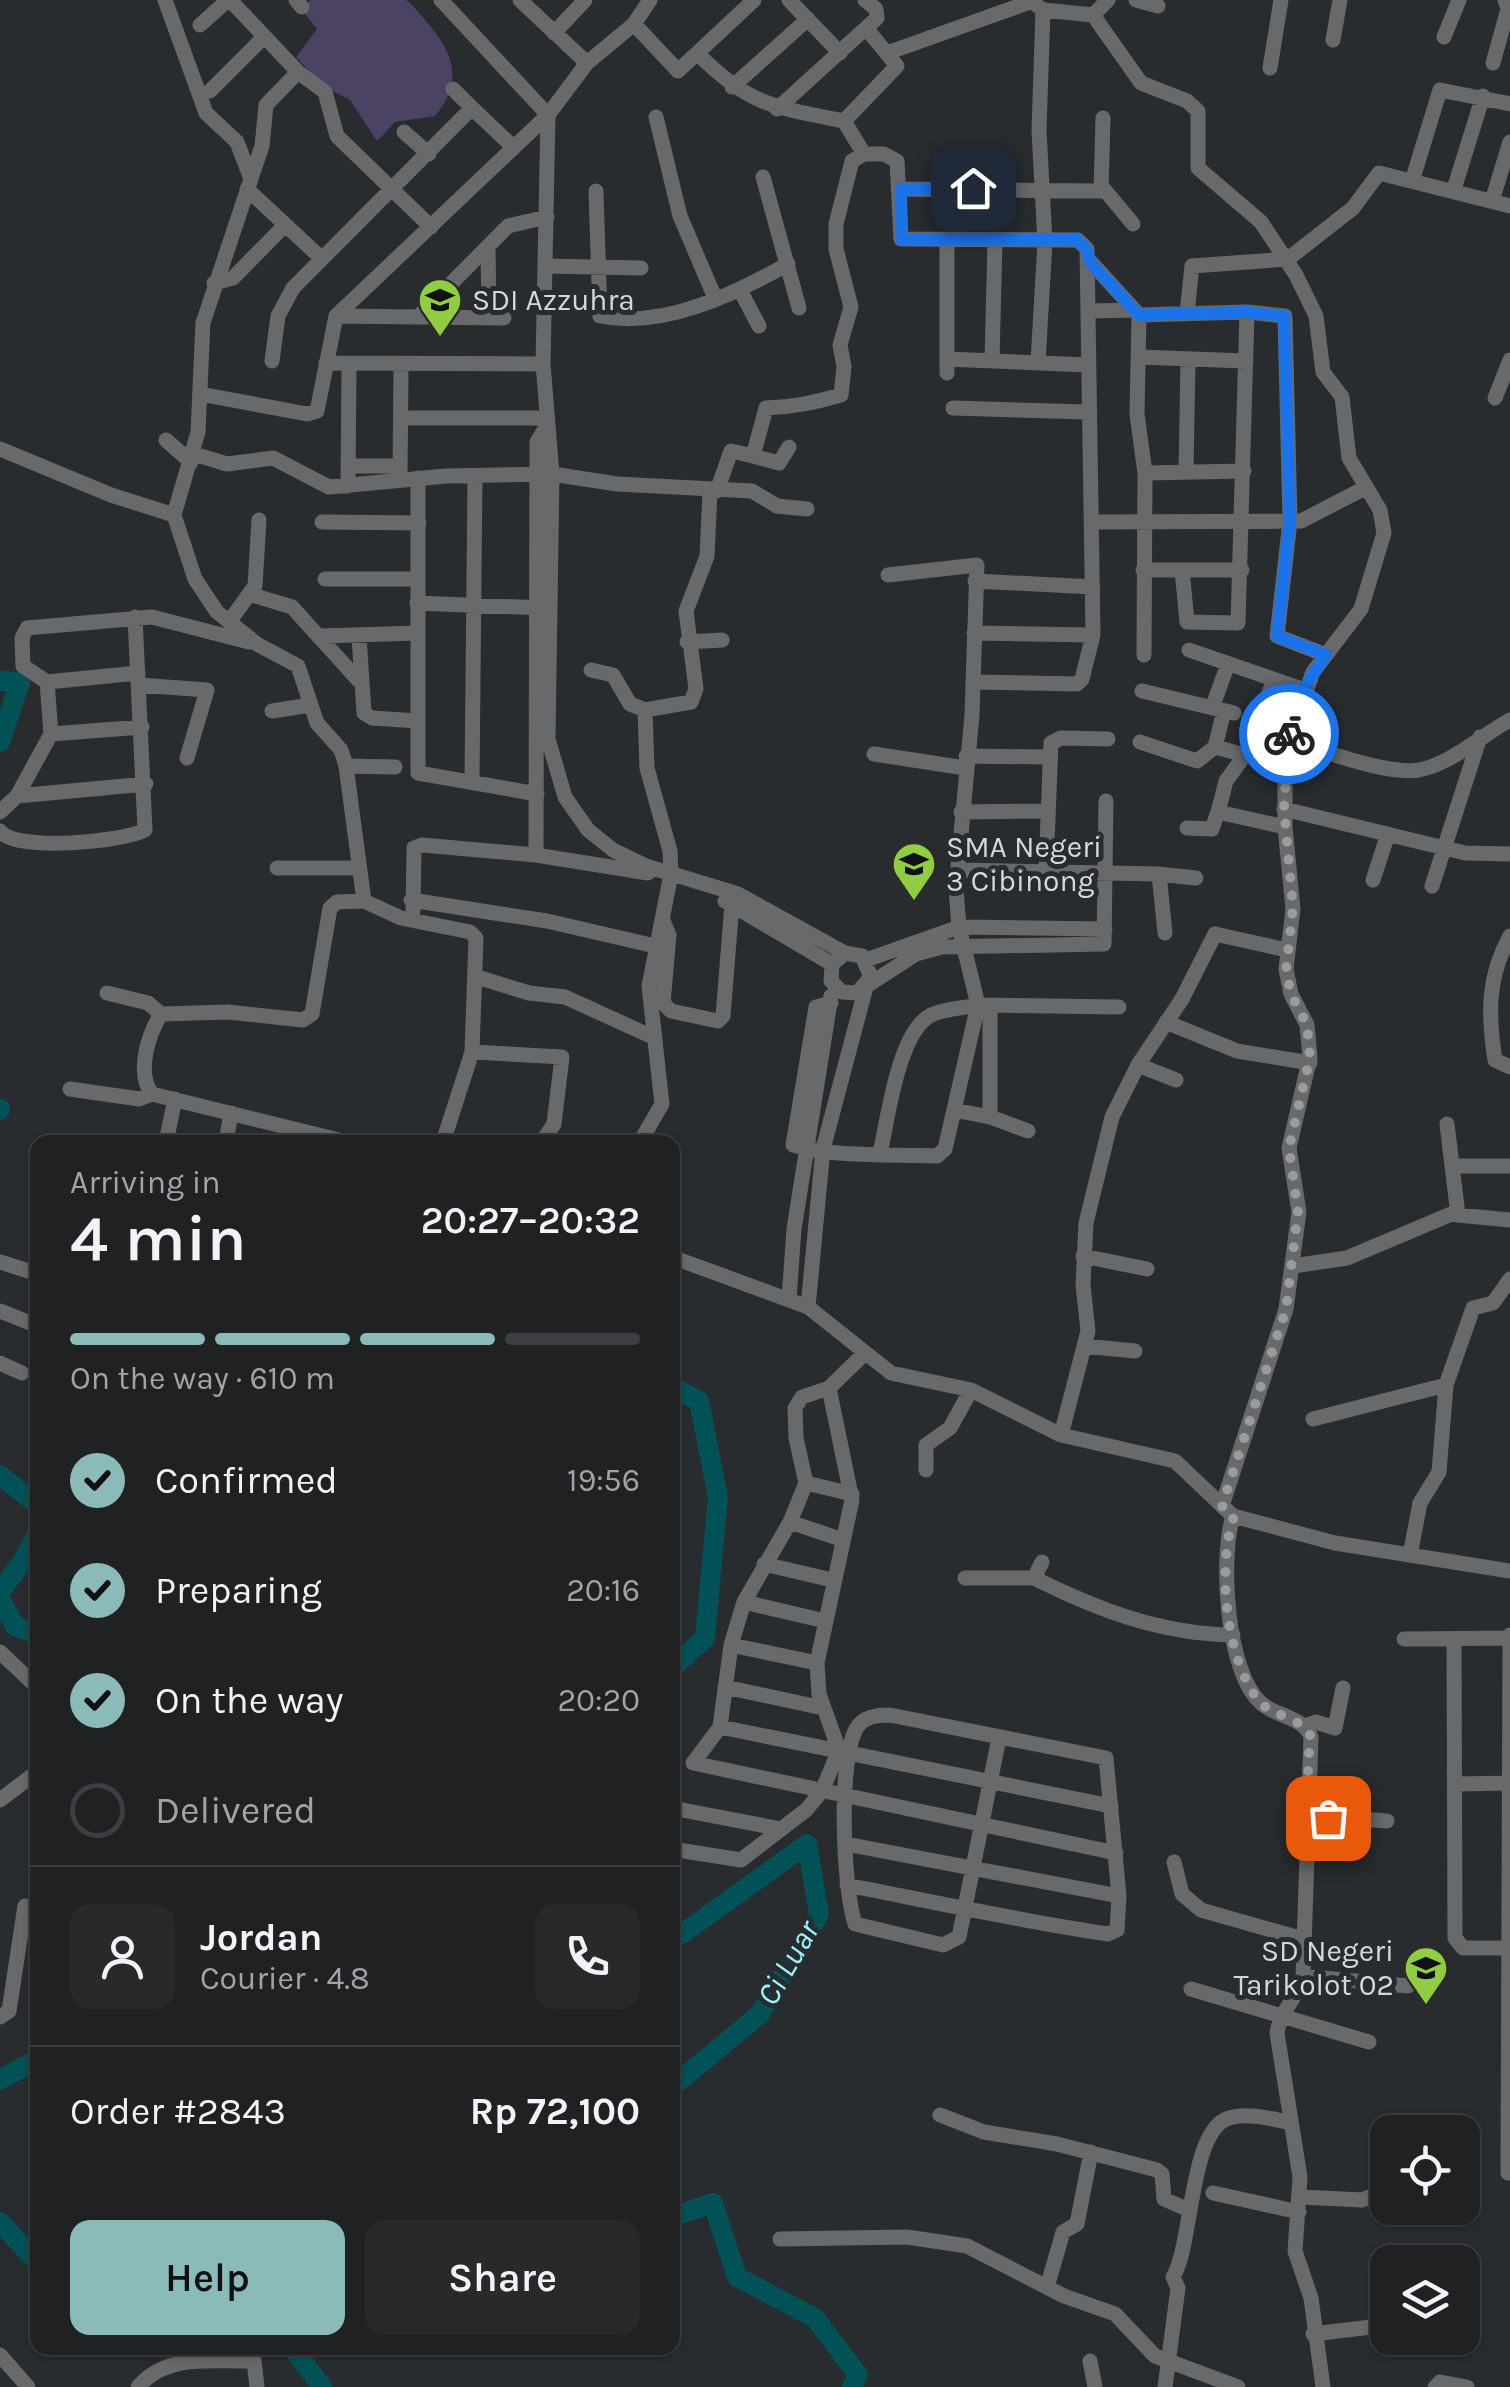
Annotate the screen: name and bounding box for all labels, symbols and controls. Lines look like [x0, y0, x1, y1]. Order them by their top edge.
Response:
pin [931, 146, 1016, 231]
icon: home [946, 161, 1001, 216]
school or university icon: SDI Azzuhra [417, 277, 463, 338]
place label: SDI Azzuhra [472, 282, 635, 318]
courier [1239, 684, 1339, 784]
icon: bike [1262, 707, 1317, 762]
place label: SMA Negeri 3 Cibinong [946, 829, 1102, 899]
school or university icon: SMA Negeri 3 Cibinong [891, 841, 937, 902]
text: Arriving in [70, 1164, 221, 1201]
text: 20:27–20:32 [421, 1198, 640, 1243]
text: 4 min [70, 1200, 247, 1276]
text: On the way · 610 m [70, 1360, 335, 1397]
icon: check [70, 1453, 125, 1508]
text: Confirmed [155, 1458, 338, 1503]
text: 19:56 [567, 1462, 640, 1499]
icon: check [70, 1563, 125, 1618]
text: Preparing [155, 1568, 322, 1613]
text: 20:16 [566, 1572, 640, 1609]
icon: check [70, 1673, 125, 1728]
text: On the way [155, 1678, 343, 1723]
text: 20:20 [558, 1682, 640, 1719]
pin [1286, 1776, 1371, 1861]
text: Delivered [155, 1788, 316, 1833]
icon: bag [1301, 1791, 1356, 1846]
button: person [70, 1904, 175, 2009]
button: phone [535, 1904, 640, 2009]
water label: Ci Luar [749, 1913, 827, 2012]
text: Jordan [200, 1915, 323, 1960]
place label: SD Negeri Tarikolot 02 [1234, 1933, 1394, 2003]
school or university icon: SD Negeri Tarikolot 02 [1403, 1945, 1449, 2006]
text: Courier · 4.8 [200, 1960, 370, 1997]
text: Order #2843 [70, 2089, 286, 2134]
text: Rp 72,100 [470, 2089, 640, 2134]
map controls [1370, 2115, 1480, 2355]
button: locate [1370, 2115, 1480, 2225]
button: Help [70, 2220, 345, 2335]
button: Share [365, 2220, 640, 2335]
button: layers [1370, 2245, 1480, 2355]

